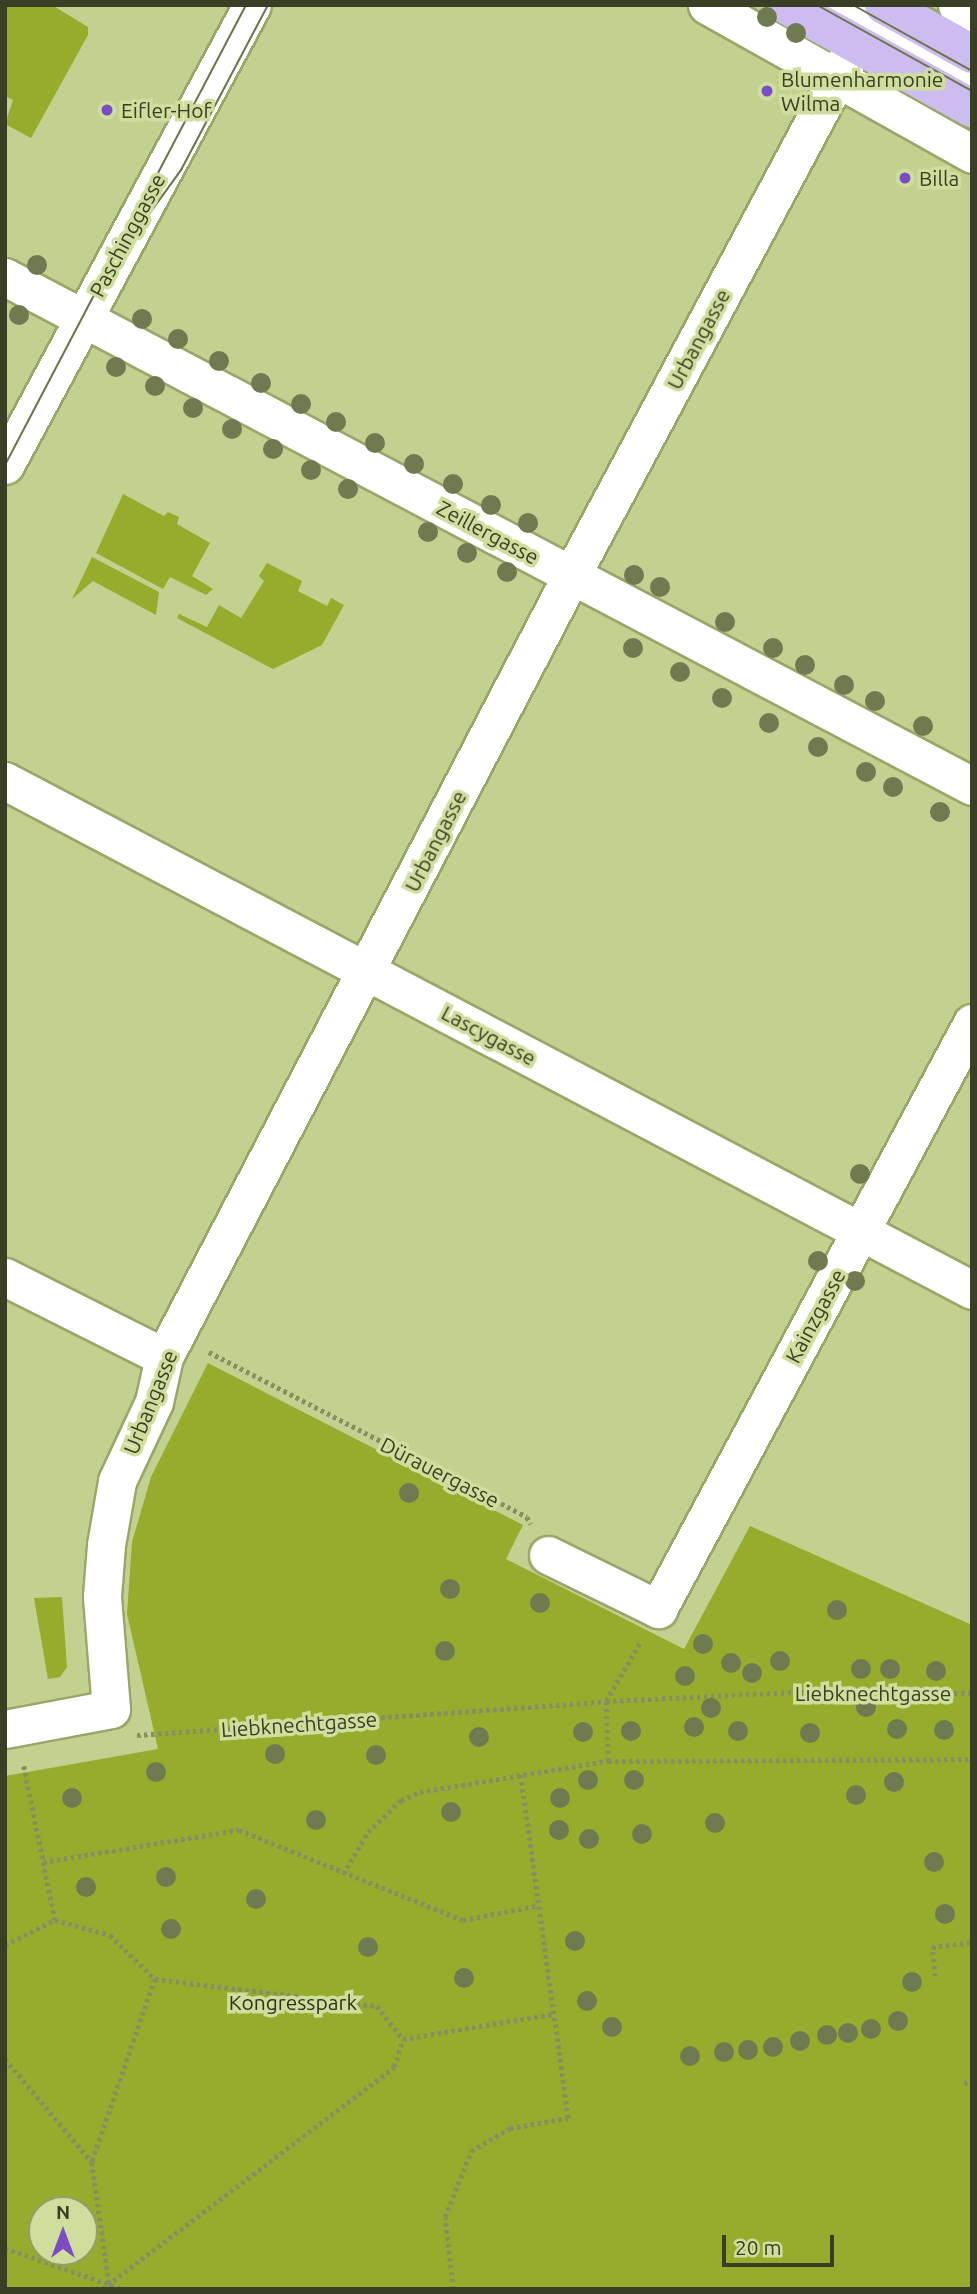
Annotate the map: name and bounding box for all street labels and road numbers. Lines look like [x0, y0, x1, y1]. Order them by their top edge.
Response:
street label: Paschinggasse [84, 169, 170, 301]
street label: Urbangasse [661, 284, 735, 394]
street label: Zeillergasse [433, 495, 543, 569]
street label: Urbangasse [399, 786, 471, 896]
street label: Lascygasse [437, 1000, 541, 1070]
street label: Kainzgasse [780, 1265, 850, 1367]
street label: Urbangasse [118, 1346, 182, 1458]
street label: Dürauergasse [376, 1431, 504, 1513]
street label: Liebknechtgasse [795, 1680, 951, 1706]
street label: Liebknechtgasse [220, 1706, 378, 1742]

